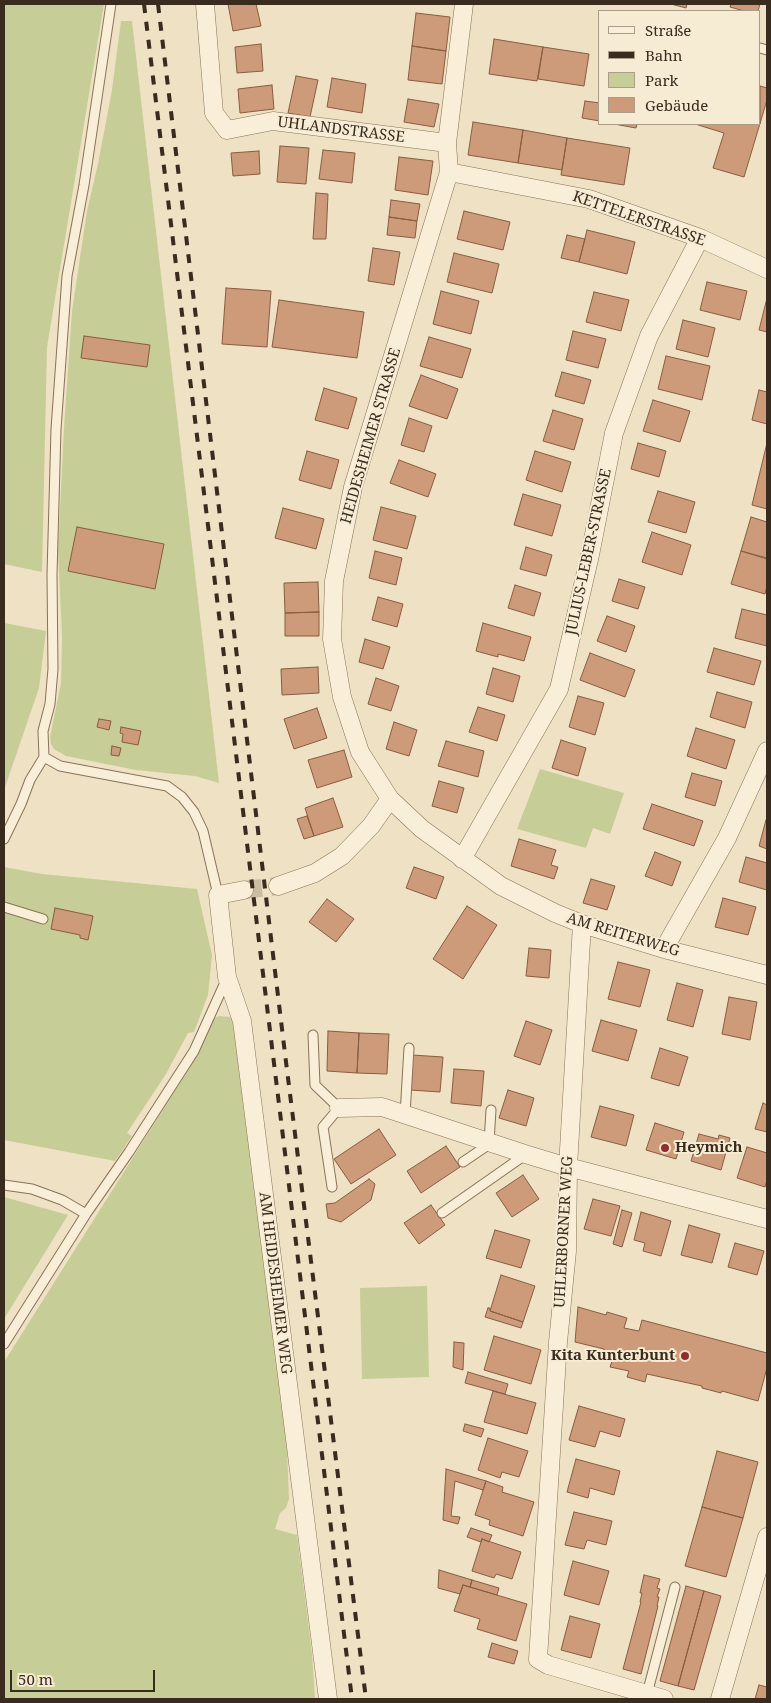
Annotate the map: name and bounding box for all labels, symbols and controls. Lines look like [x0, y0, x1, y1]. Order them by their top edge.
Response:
legend [598, 10, 761, 125]
text: Straße [645, 20, 691, 40]
text: Bahn [645, 45, 682, 65]
text: Park [645, 70, 678, 90]
text: Gebäude [645, 95, 708, 115]
street label: UHLANDSTRASSE [276, 113, 406, 147]
street label: KETTELERSTRASSE [570, 188, 708, 250]
street label: HEIDESHEIMER STRASSE [337, 346, 405, 526]
street label: JULIUS-LEBER-STRASSE [563, 467, 615, 637]
street label: AM REITERWEG [564, 909, 682, 961]
place label: Heymich [675, 1139, 743, 1157]
marker: Heymich [659, 1142, 671, 1154]
street label: UHLERBORNER WEG [551, 1156, 577, 1308]
street label: AM HEIDESHEIMER WEG [255, 1191, 295, 1375]
place label: Kita Kunterbunt [551, 1347, 675, 1365]
marker: Kita Kunterbunt [679, 1350, 691, 1362]
scale bar [12, 1660, 158, 1692]
text: 50 m [18, 1669, 53, 1689]

